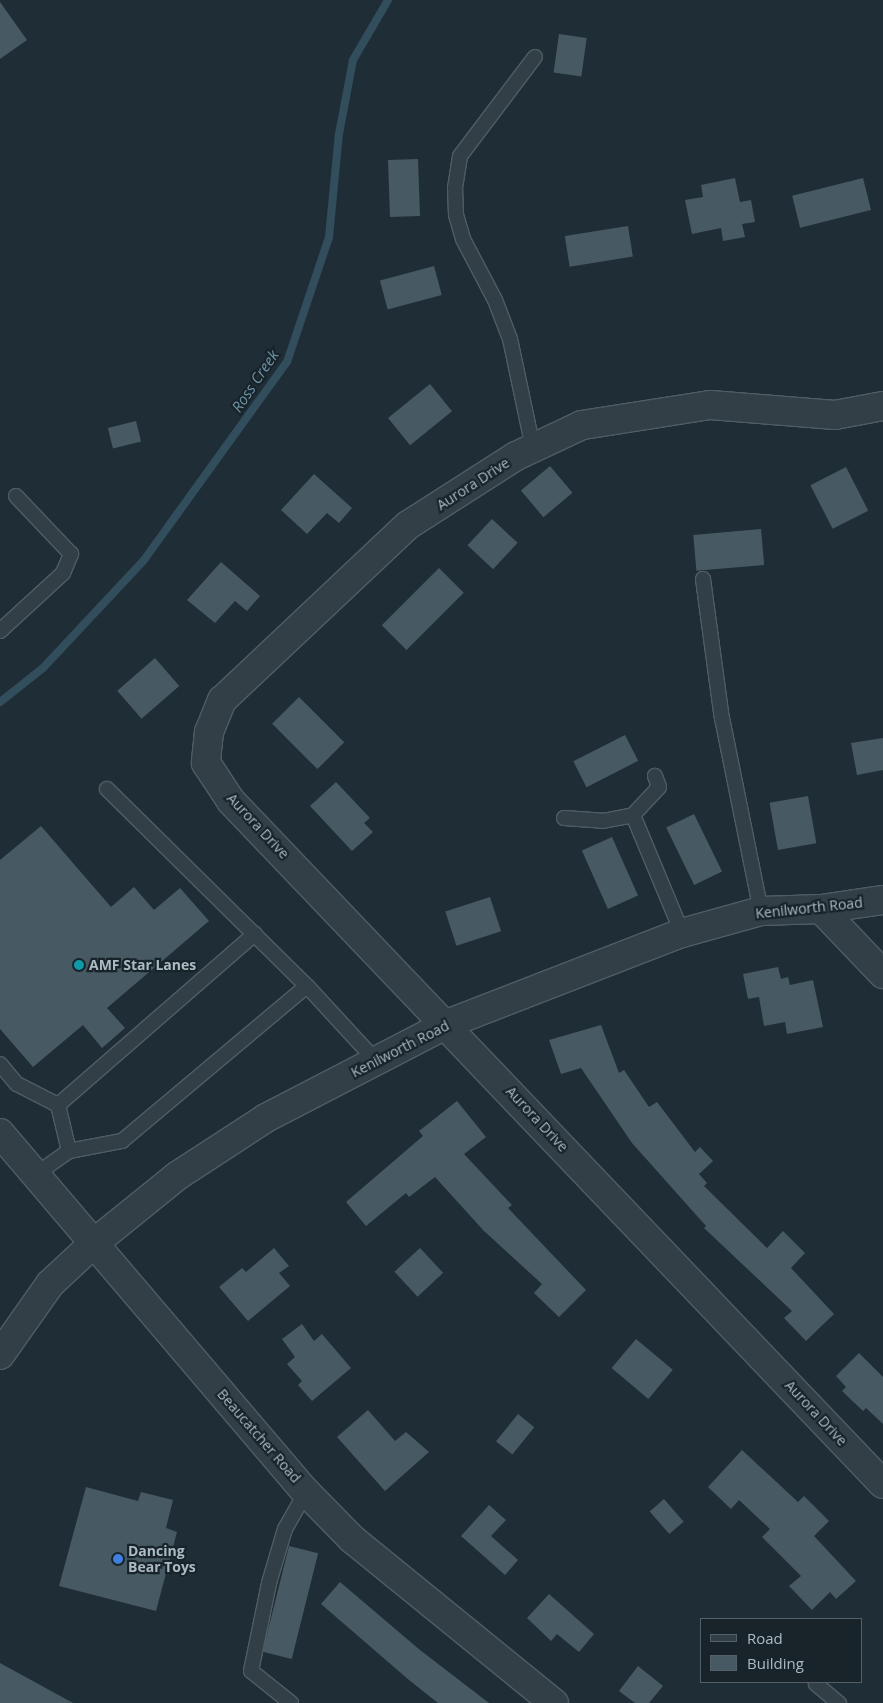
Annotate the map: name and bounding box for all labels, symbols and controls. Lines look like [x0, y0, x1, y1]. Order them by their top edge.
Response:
water label: Ross Creek [228, 347, 282, 415]
street label: Aurora Drive [434, 454, 512, 514]
street label: Aurora Drive [224, 790, 292, 862]
street label: Kenilworth Road [755, 894, 863, 922]
place label: AMF Star Lanes [89, 957, 196, 973]
marker: AMF Star Lanes [73, 959, 85, 971]
street label: Kenilworth Road [348, 1017, 452, 1081]
street label: Aurora Drive [503, 1083, 571, 1155]
street label: Aurora Drive [782, 1377, 850, 1449]
street label: Beaucatcher Road [214, 1386, 304, 1486]
place label: Dancing Bear Toys [128, 1543, 196, 1575]
marker: Dancing Bear Toys [112, 1553, 124, 1565]
legend [700, 1618, 863, 1683]
text: Road [747, 1628, 783, 1648]
text: Building [747, 1653, 804, 1673]

